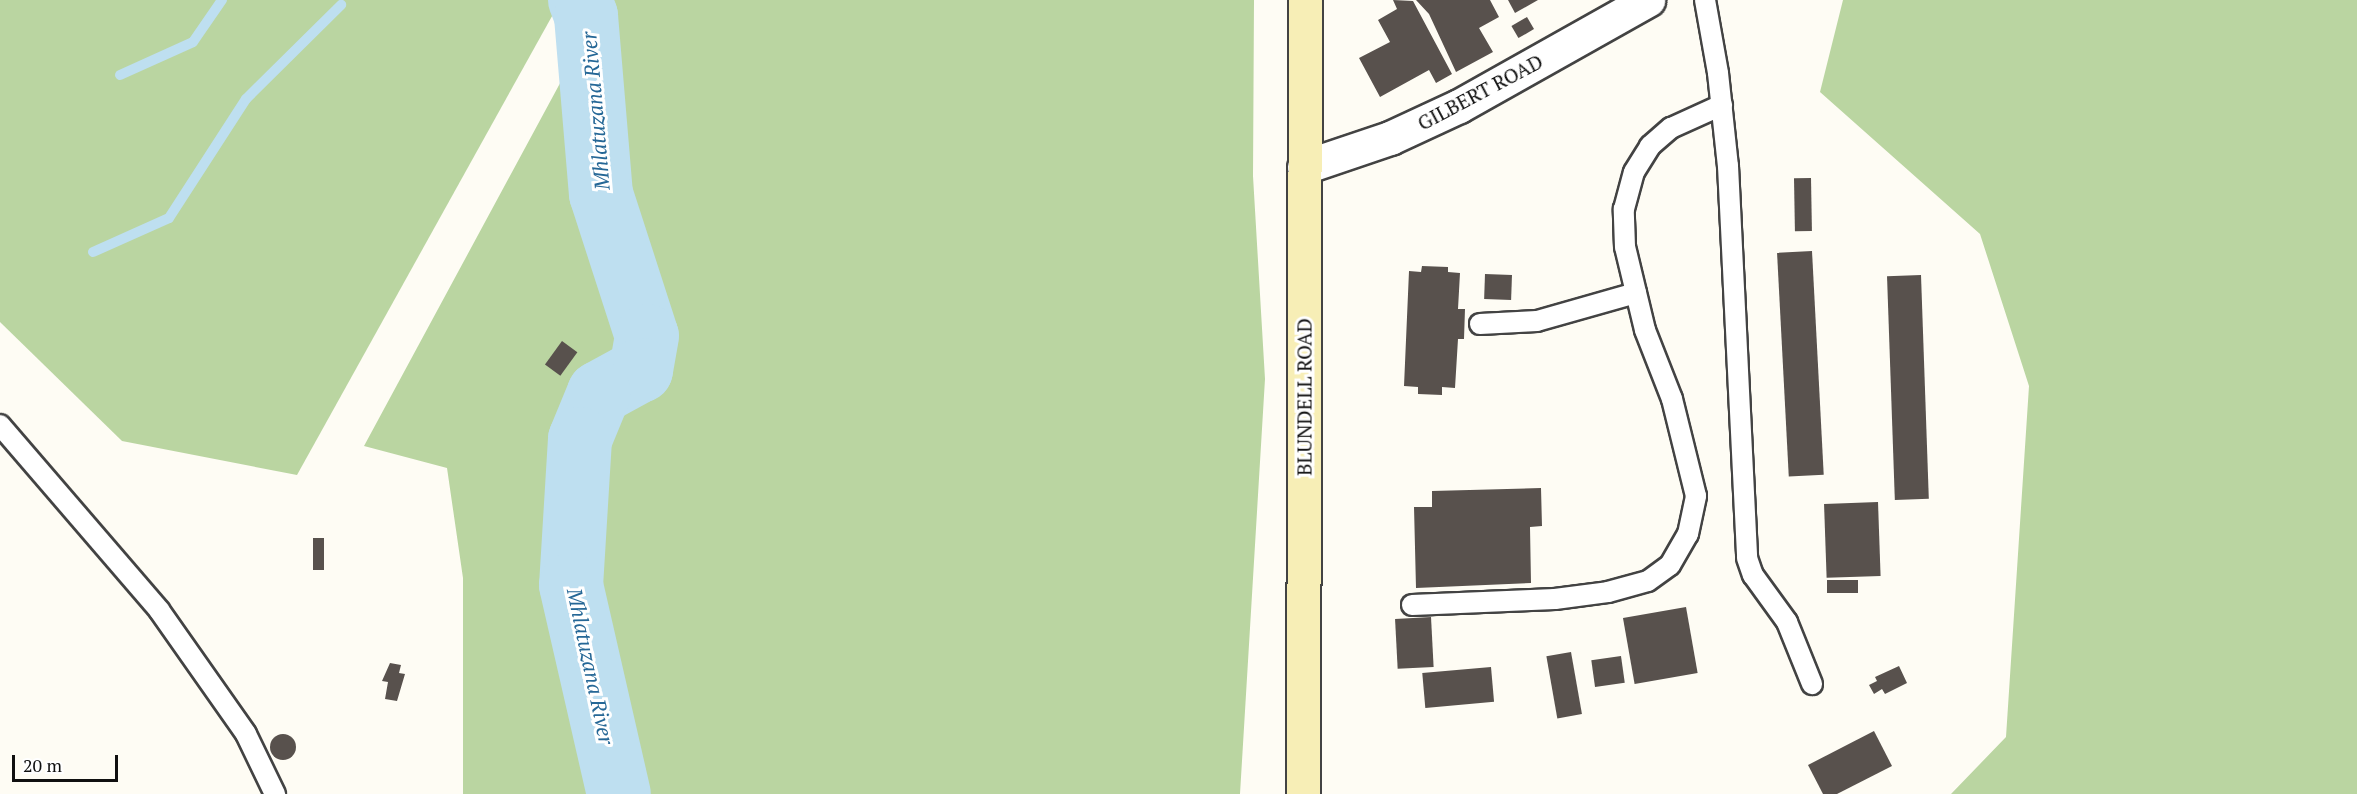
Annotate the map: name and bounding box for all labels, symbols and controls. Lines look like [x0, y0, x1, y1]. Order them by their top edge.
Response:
water label: Mhlatuzana River [576, 31, 614, 191]
street label: GILBERT ROAD [1413, 49, 1547, 135]
street label: BLUNDELL ROAD [1292, 318, 1316, 476]
water label: Mhlatuzana River [562, 586, 620, 746]
scale bar [15, 743, 122, 781]
text: 20 m [23, 753, 62, 777]

